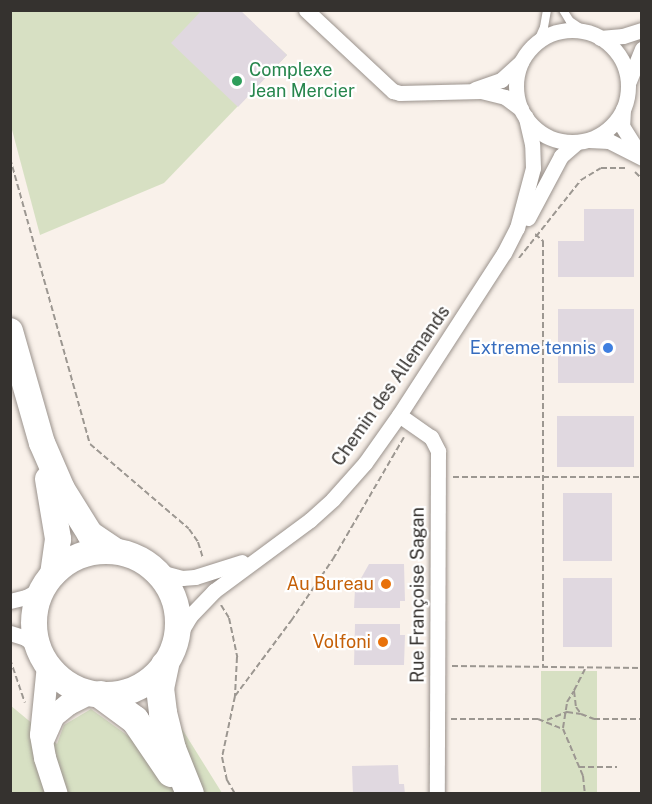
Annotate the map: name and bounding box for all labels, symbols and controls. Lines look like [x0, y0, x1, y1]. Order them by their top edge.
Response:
place label: Complexe Jean Mercier [249, 60, 355, 103]
marker: Complexe Jean Mercier [230, 74, 244, 88]
street label: Chemin des Allemands [327, 302, 455, 470]
place label: Extreme tennis [470, 337, 596, 359]
marker: Extreme tennis [601, 341, 615, 355]
street label: Rue Françoise Sagan [407, 507, 429, 683]
place label: Au Bureau [287, 573, 374, 595]
marker: Au Bureau [379, 577, 393, 591]
place label: Volfoni [312, 631, 371, 653]
marker: Volfoni [376, 635, 390, 649]

